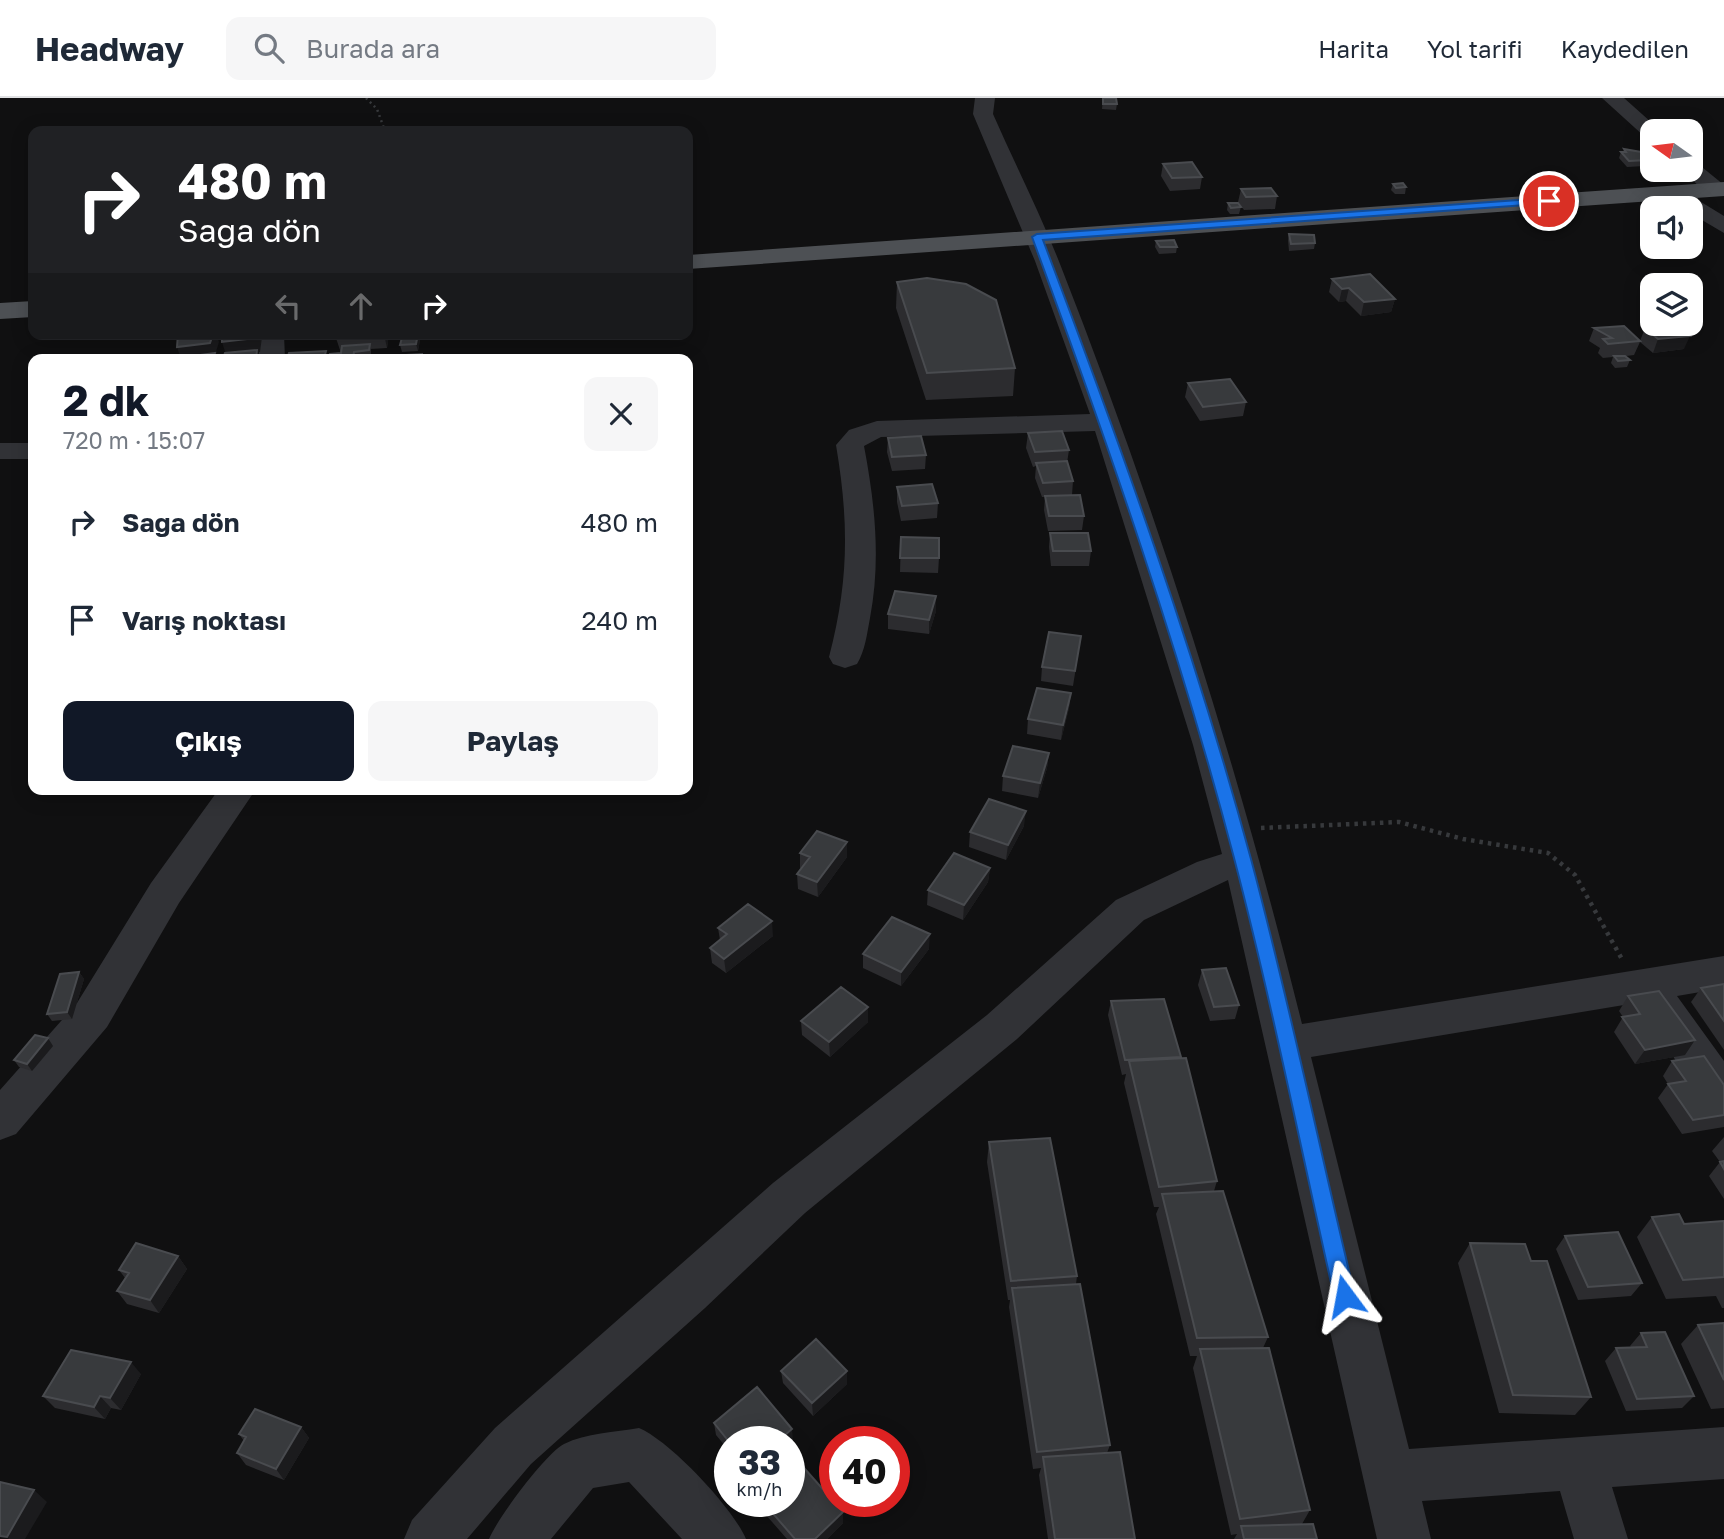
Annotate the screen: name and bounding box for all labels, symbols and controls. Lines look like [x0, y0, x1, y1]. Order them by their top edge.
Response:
search box [226, 17, 716, 80]
text: Headway [35, 29, 184, 68]
icon: search [250, 29, 288, 67]
text: Burada ara [306, 33, 440, 64]
text: Harita [1318, 34, 1389, 63]
text: Yol tarifi [1427, 34, 1523, 63]
text: Kaydedilen [1561, 34, 1689, 63]
north arrow [1640, 119, 1703, 182]
map controls [1640, 119, 1703, 336]
text: 480 m [178, 151, 327, 210]
icon: right [63, 154, 154, 245]
pin [1519, 171, 1579, 231]
icon: arrive [1530, 182, 1568, 220]
button: sound [1640, 196, 1703, 259]
text: Sağa dön [178, 211, 321, 249]
button: layers [1640, 273, 1703, 336]
icon: left [269, 287, 307, 325]
icon: ahead [342, 287, 380, 325]
icon: right [415, 287, 453, 325]
text: 2 dk [63, 375, 149, 425]
button: close [584, 377, 658, 451]
text: 720 m · 15:07 [63, 426, 205, 454]
icon: right [63, 503, 101, 541]
text: Sağa dön [122, 507, 239, 538]
text: 480 m [581, 507, 658, 538]
icon: arrive [63, 601, 101, 639]
text: Varış noktası [122, 605, 286, 636]
text: 240 m [581, 605, 658, 636]
button: Çıkış [63, 701, 354, 781]
button: Paylaş [368, 701, 658, 781]
position arrow [1308, 1259, 1382, 1333]
speed limit sign: 40 [819, 1426, 910, 1517]
text: 33 [738, 1441, 781, 1483]
text: km/h [737, 1478, 782, 1500]

